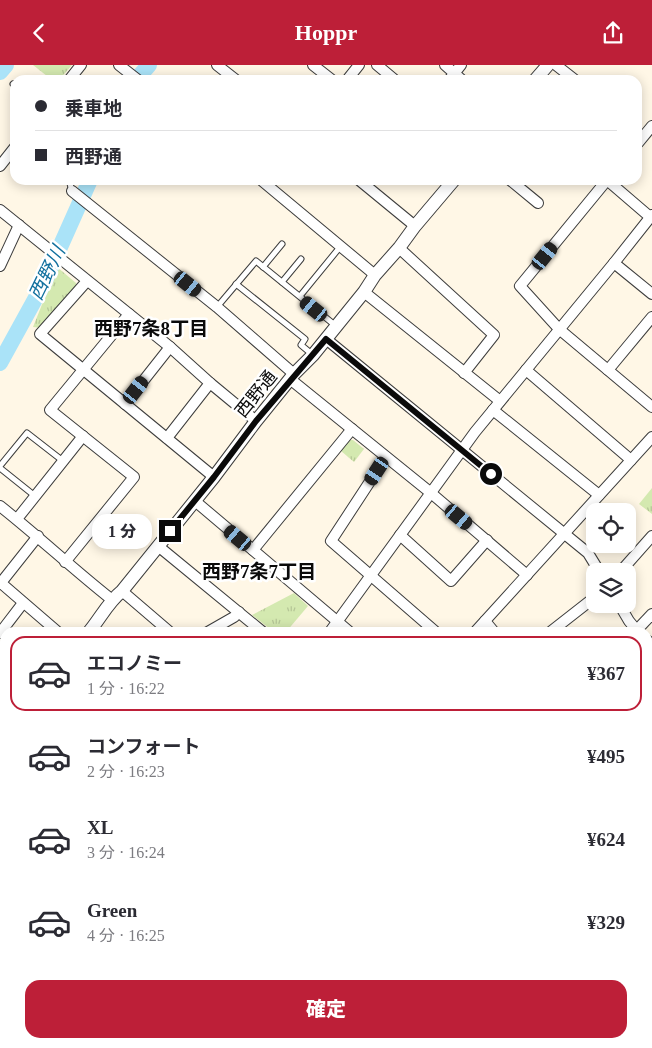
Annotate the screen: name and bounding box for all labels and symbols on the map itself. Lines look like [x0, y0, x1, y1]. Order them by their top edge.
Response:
car [529, 240, 560, 272]
water label: 西野川 [25, 241, 70, 303]
car [171, 269, 204, 299]
car [297, 294, 330, 324]
district label: 西野7条8丁目 [94, 318, 208, 339]
street label: 西野通 [231, 367, 281, 421]
car [120, 374, 151, 406]
car [362, 454, 391, 488]
route start [480, 463, 502, 485]
car [442, 502, 475, 532]
callout: 1 分 [92, 513, 152, 549]
route end [159, 520, 181, 542]
car [221, 523, 254, 553]
district label: 西野7条7丁目 [202, 561, 316, 582]

